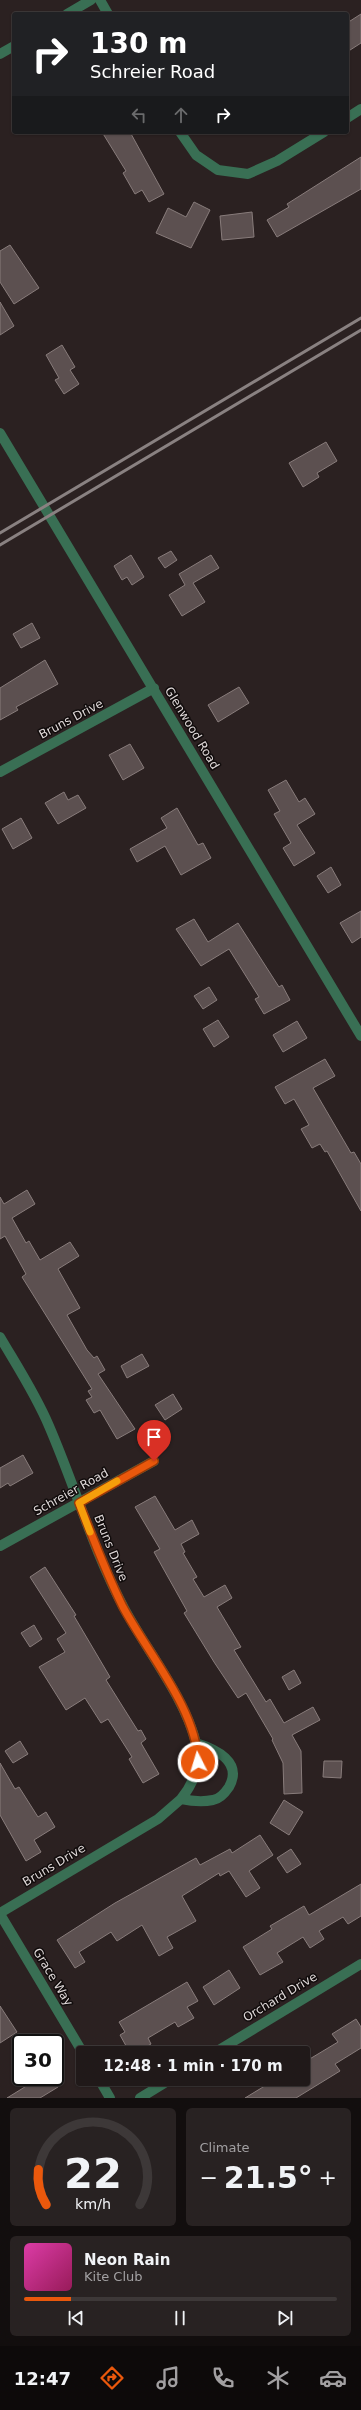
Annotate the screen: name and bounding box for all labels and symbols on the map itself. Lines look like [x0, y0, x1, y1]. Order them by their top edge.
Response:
street label: Glenwood Road [162, 684, 222, 772]
street label: Bruns Drive [37, 696, 105, 742]
pin [137, 1420, 171, 1461]
street label: Schreier Road [31, 1466, 111, 1518]
street label: Bruns Drive [91, 1513, 131, 1583]
position arrow [177, 1741, 219, 1783]
street label: Bruns Drive [20, 1841, 88, 1889]
street label: Grace Way [30, 1946, 76, 2008]
street label: Orchard Drive [240, 1969, 320, 2025]
speed limit sign: 30 [12, 2034, 64, 2086]

